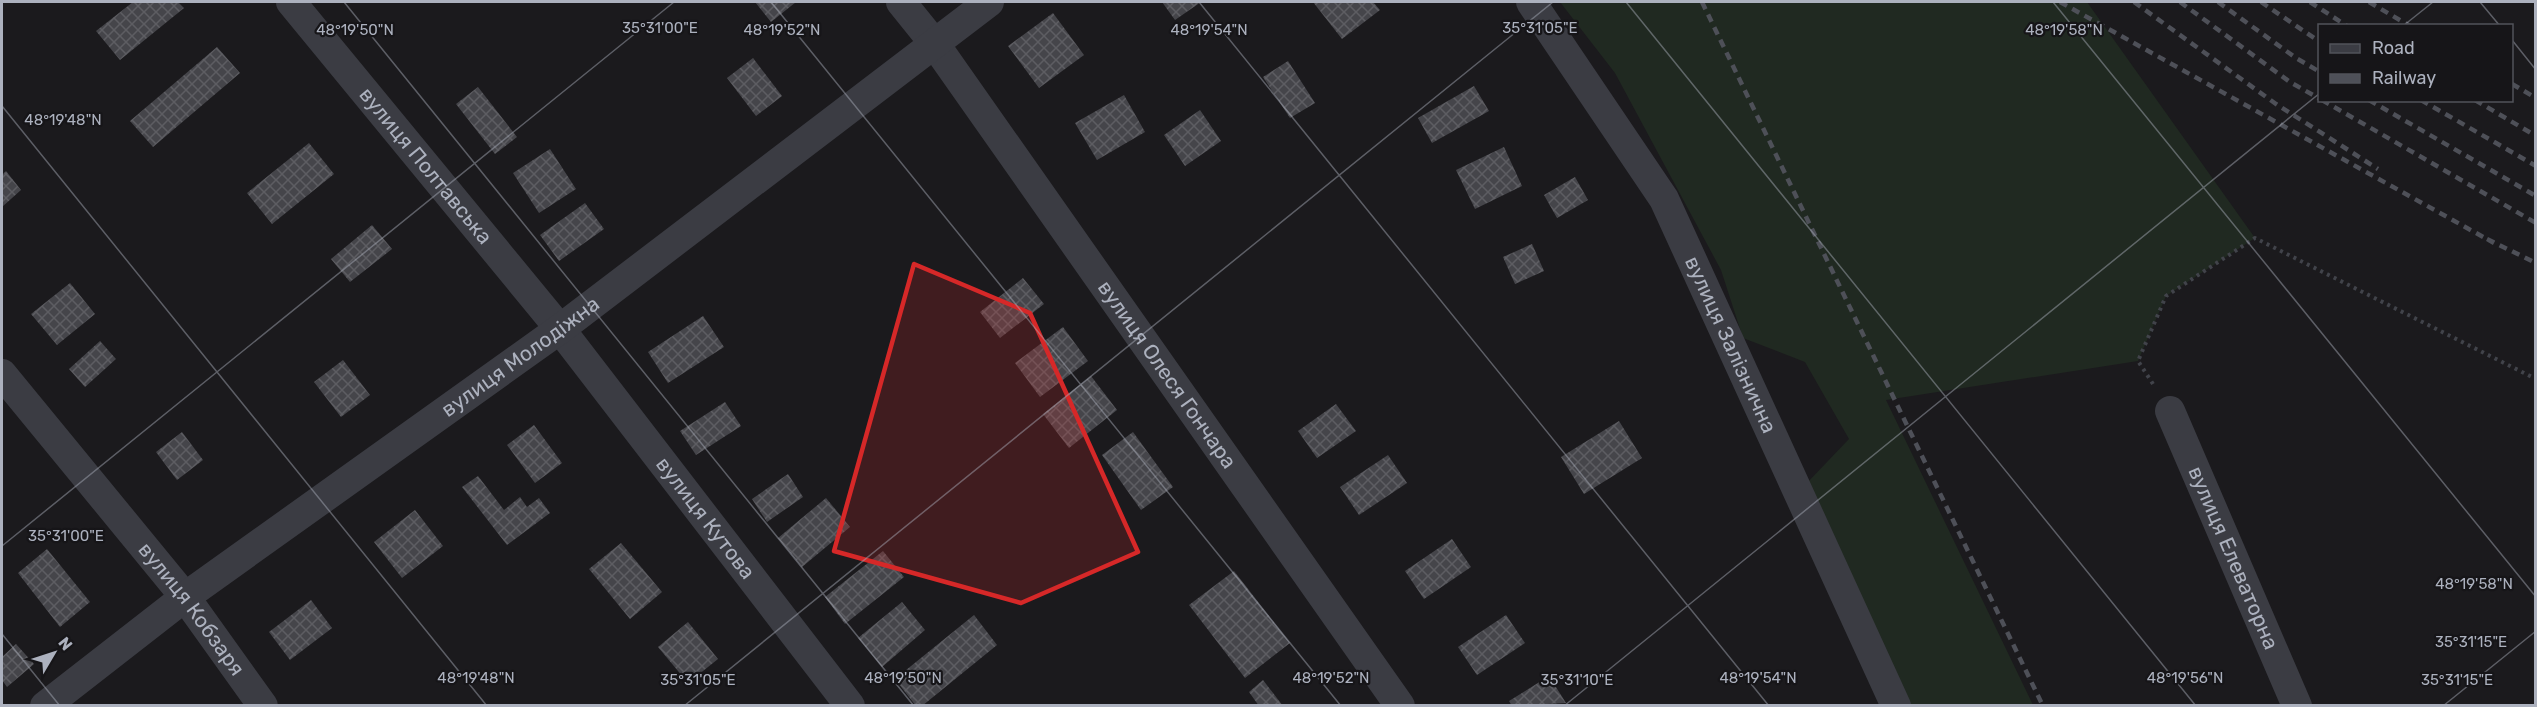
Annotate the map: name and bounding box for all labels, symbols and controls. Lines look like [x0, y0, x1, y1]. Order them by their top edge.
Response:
text: 35°31'00"E [622, 19, 698, 37]
text: 35°31'05"E [1502, 19, 1578, 37]
text: 48°19'50"N [316, 21, 394, 39]
text: 48°19'52"N [743, 21, 821, 39]
text: 48°19'54"N [1170, 21, 1248, 39]
text: 48°19'58"N [2025, 21, 2103, 39]
legend [2318, 24, 2513, 102]
text: Road [2372, 37, 2415, 59]
text: Railway [2372, 67, 2436, 89]
street label: вулиця Полтавська [354, 82, 498, 249]
text: 48°19'48"N [24, 111, 102, 129]
street label: вулиця Залізнична [1680, 252, 1782, 437]
street label: вулиця Олеся Гончара [1093, 276, 1242, 473]
street label: вулиця Молодіжна [436, 291, 604, 422]
street label: вулиця Кутова [651, 452, 761, 584]
street label: вулиця Елеваторна [2183, 462, 2284, 653]
text: 35°31'00"E [28, 527, 104, 545]
street label: вулиця Кобзаря [133, 537, 250, 680]
text: 48°19'58"N [2435, 575, 2513, 593]
north arrow [24, 623, 84, 683]
text: N [54, 633, 76, 654]
text: 35°31'15"E [2435, 633, 2507, 651]
text: 48°19'48"N [437, 669, 515, 687]
text: 48°19'50"N [864, 669, 942, 687]
text: 48°19'52"N [1292, 669, 1370, 687]
text: 48°19'54"N [1719, 669, 1797, 687]
text: 48°19'56"N [2147, 669, 2223, 687]
text: 35°31'05"E [660, 671, 736, 689]
text: 35°31'10"E [1541, 671, 1613, 689]
text: 35°31'15"E [2421, 671, 2493, 689]

